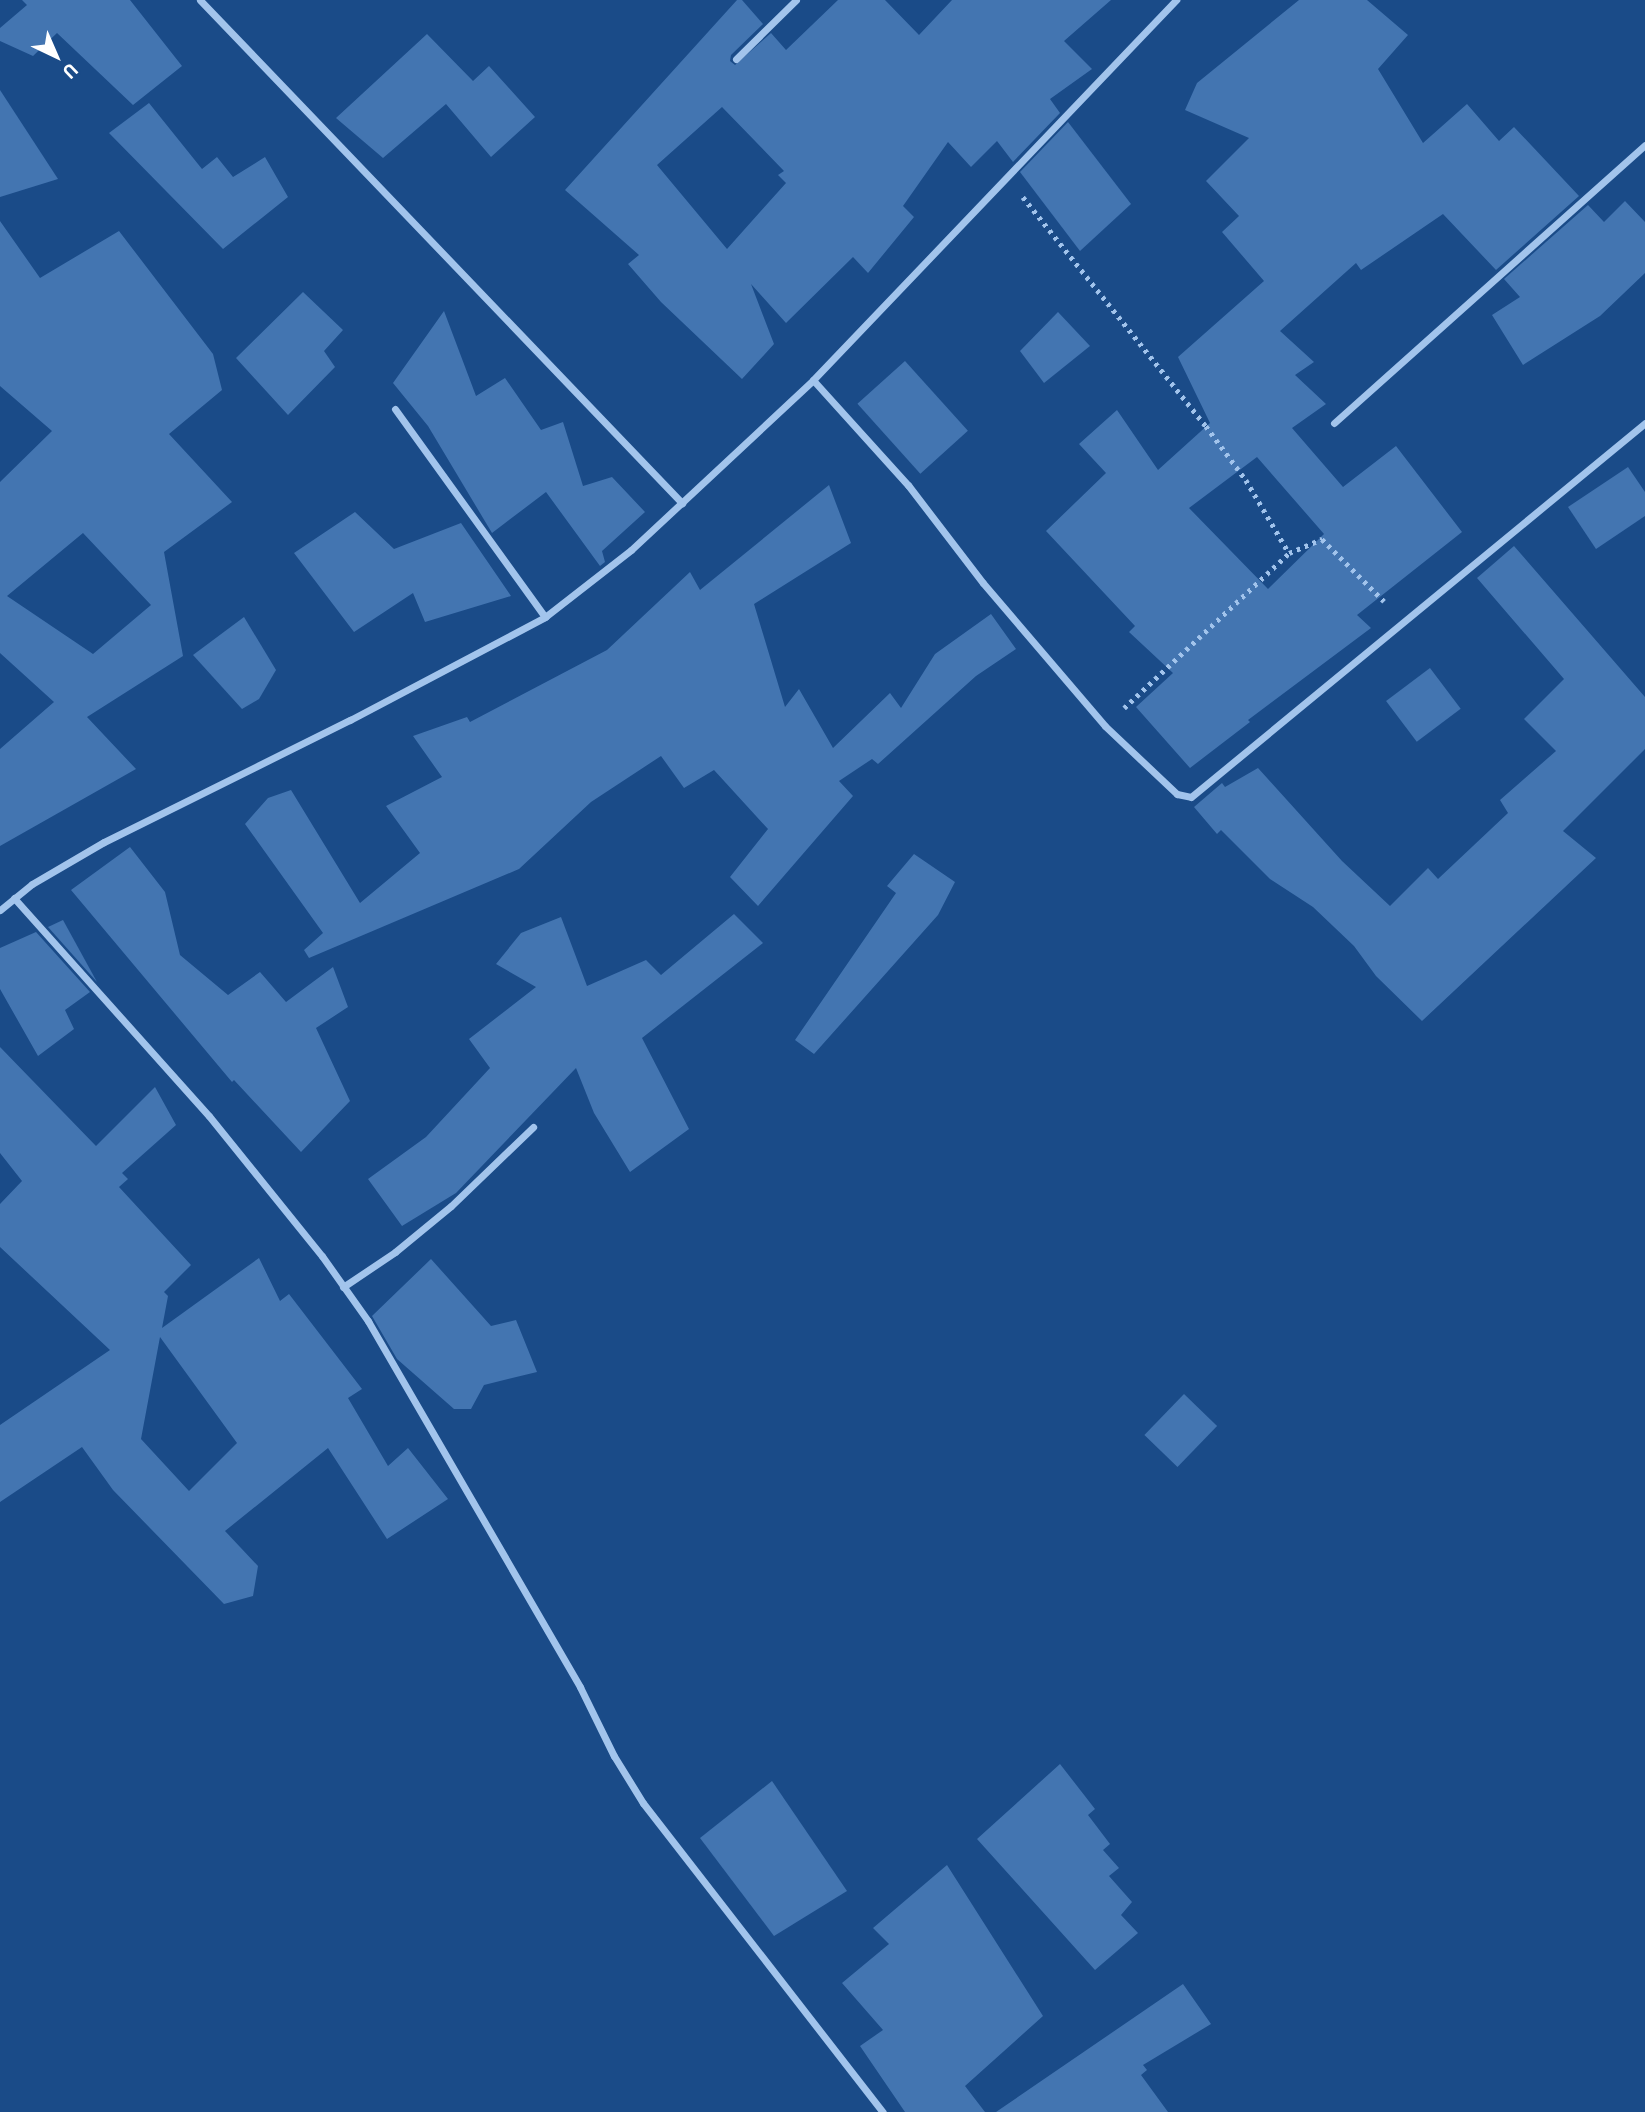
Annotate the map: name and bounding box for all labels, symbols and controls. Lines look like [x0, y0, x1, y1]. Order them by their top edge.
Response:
north arrow [21, 21, 91, 91]
text: U [59, 59, 83, 84]

